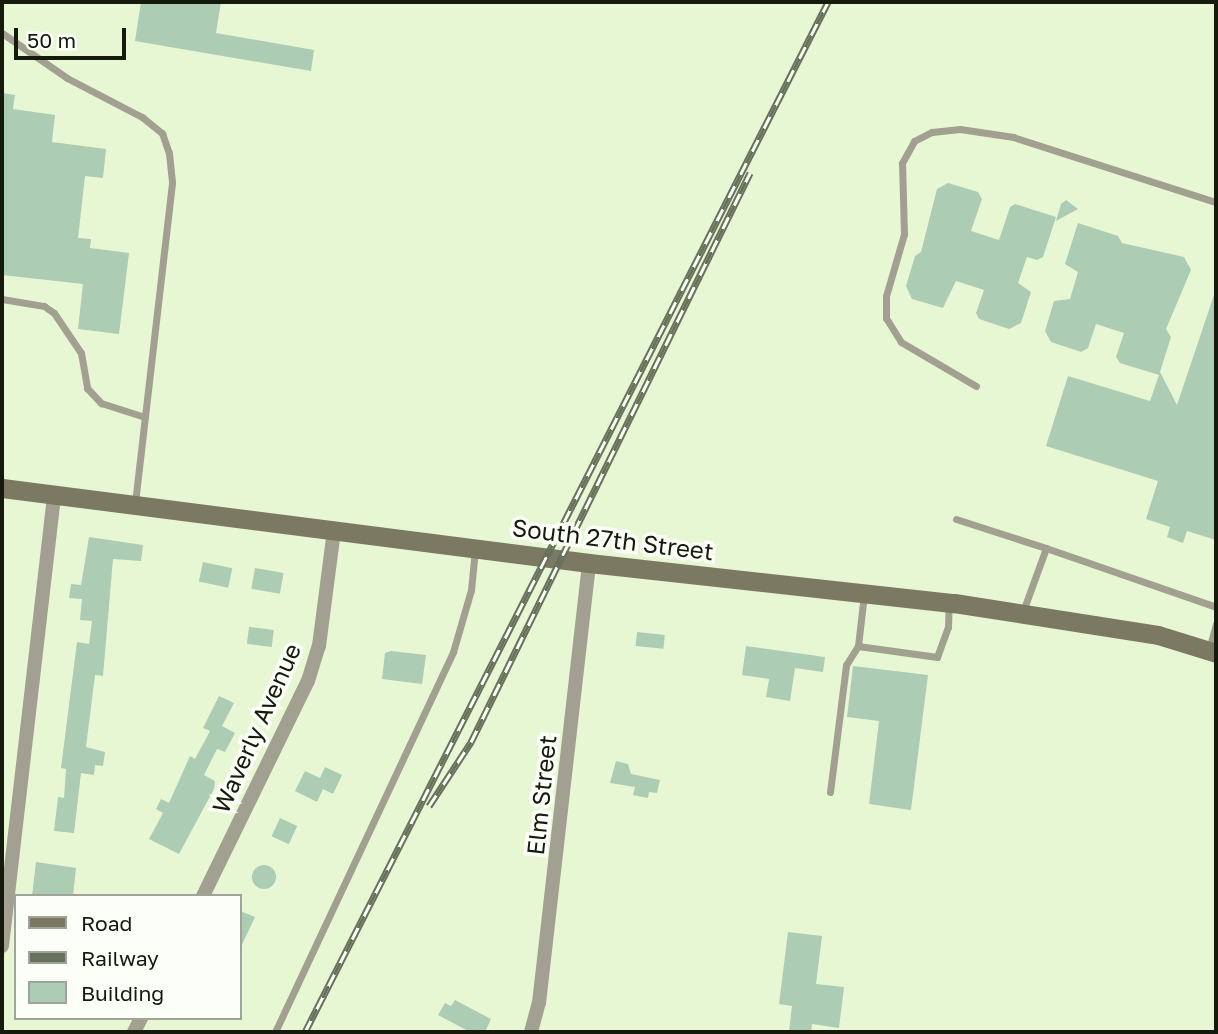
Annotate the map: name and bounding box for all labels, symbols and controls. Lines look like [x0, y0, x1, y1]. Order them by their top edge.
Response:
scale bar [18, 14, 130, 58]
text: 50 m [27, 27, 76, 53]
street label: South 27th Street [511, 512, 715, 566]
street label: Waverly Avenue [206, 639, 306, 817]
street label: Elm Street [520, 734, 562, 856]
legend [14, 894, 242, 1020]
text: Road [81, 910, 132, 936]
text: Railway [81, 945, 159, 971]
text: Building [81, 980, 164, 1006]

